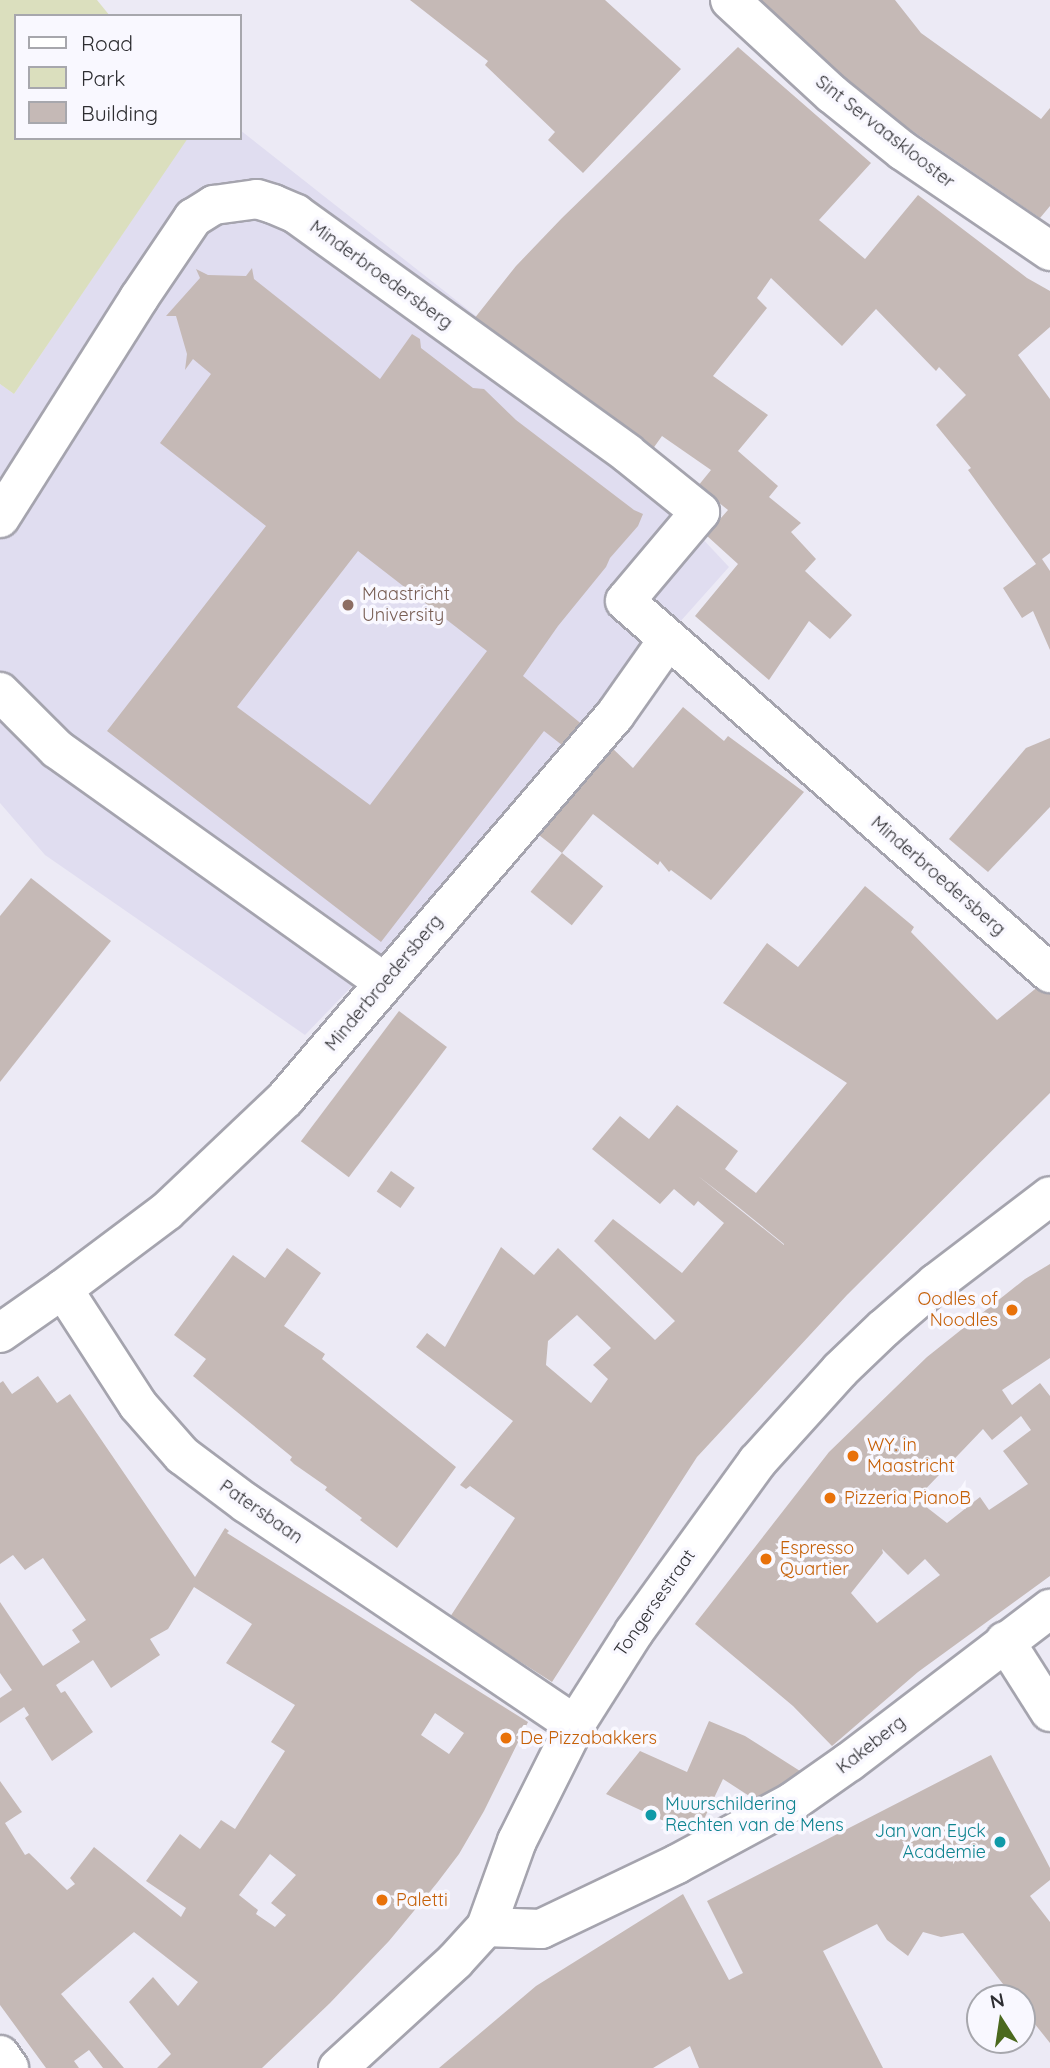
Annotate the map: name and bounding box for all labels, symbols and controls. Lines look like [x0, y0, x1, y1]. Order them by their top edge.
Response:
legend [14, 14, 242, 140]
text: Road [81, 30, 133, 56]
text: Park [81, 65, 125, 91]
street label: Sint Servaasklooster [811, 71, 959, 193]
text: Building [81, 100, 158, 126]
street label: Minderbroedersberg [305, 216, 457, 334]
place label: Maastricht University [362, 584, 450, 626]
marker: Maastricht University [340, 597, 356, 613]
street label: Minderbroedersberg [866, 812, 1010, 940]
street label: Minderbroedersberg [321, 911, 447, 1055]
place label: Oodles of Noodles [917, 1289, 998, 1332]
marker: Oodles of Noodles [1004, 1302, 1020, 1318]
place label: WY. in Maastricht [867, 1435, 955, 1478]
marker: WY. in Maastricht [845, 1448, 861, 1464]
street label: Patersbaan [215, 1476, 307, 1548]
place label: Pizzeria PianoB [844, 1487, 971, 1509]
marker: Pizzeria PianoB [822, 1490, 838, 1506]
place label: Espresso Quartier [780, 1538, 854, 1580]
street label: Tongersestraat [610, 1545, 700, 1661]
marker: Espresso Quartier [758, 1551, 774, 1567]
street label: Kakeberg [832, 1711, 910, 1779]
place label: De Pizzabakkers [520, 1727, 657, 1749]
marker: De Pizzabakkers [498, 1730, 514, 1746]
place label: Muurschildering Rechten van de Mens [665, 1794, 844, 1836]
marker: Muurschildering Rechten van de Mens [643, 1807, 659, 1823]
place label: Jan van Eyck Academie [875, 1821, 986, 1864]
marker: Jan van Eyck Academie [992, 1834, 1008, 1850]
place label: Paletti [396, 1889, 448, 1911]
marker: Paletti [374, 1892, 390, 1908]
north arrow [966, 1984, 1036, 2054]
text: N [988, 1987, 1006, 2014]

